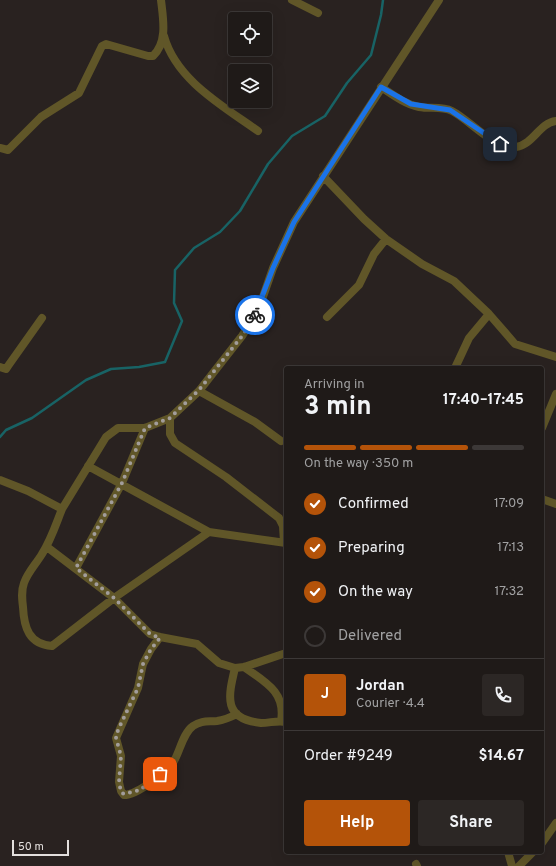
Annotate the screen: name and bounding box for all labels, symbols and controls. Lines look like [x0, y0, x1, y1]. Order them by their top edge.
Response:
map controls [228, 12, 272, 108]
button: locate [228, 12, 272, 56]
button: layers [228, 64, 272, 108]
pin [483, 127, 517, 161]
icon: home [489, 133, 511, 155]
courier [235, 295, 275, 335]
icon: bike [244, 304, 266, 326]
text: Arriving in [304, 377, 365, 393]
text: 3 min [304, 391, 372, 424]
text: 17:40–17:45 [443, 391, 524, 410]
text: On the way · 350 m [304, 456, 413, 472]
icon: check [304, 493, 326, 515]
text: Confirmed [338, 495, 409, 514]
text: 17:09 [494, 496, 524, 512]
icon: check [304, 537, 326, 559]
text: Preparing [338, 539, 405, 558]
text: 17:13 [497, 540, 524, 556]
icon: check [304, 581, 326, 603]
text: On the way [338, 583, 413, 602]
text: 17:32 [494, 584, 524, 600]
text: Delivered [338, 627, 402, 646]
button: phone [482, 674, 524, 716]
text: Jordan [356, 677, 405, 696]
text: J [321, 685, 329, 704]
text: Courier · 4.4 [356, 696, 425, 712]
text: Order #9249 [304, 747, 393, 766]
text: $14.67 [478, 747, 524, 766]
pin [143, 757, 177, 791]
icon: bag [149, 763, 171, 785]
button: Help [304, 800, 410, 846]
button: Share [418, 800, 524, 846]
scale bar [12, 838, 69, 857]
text: 50 m [18, 840, 44, 854]

